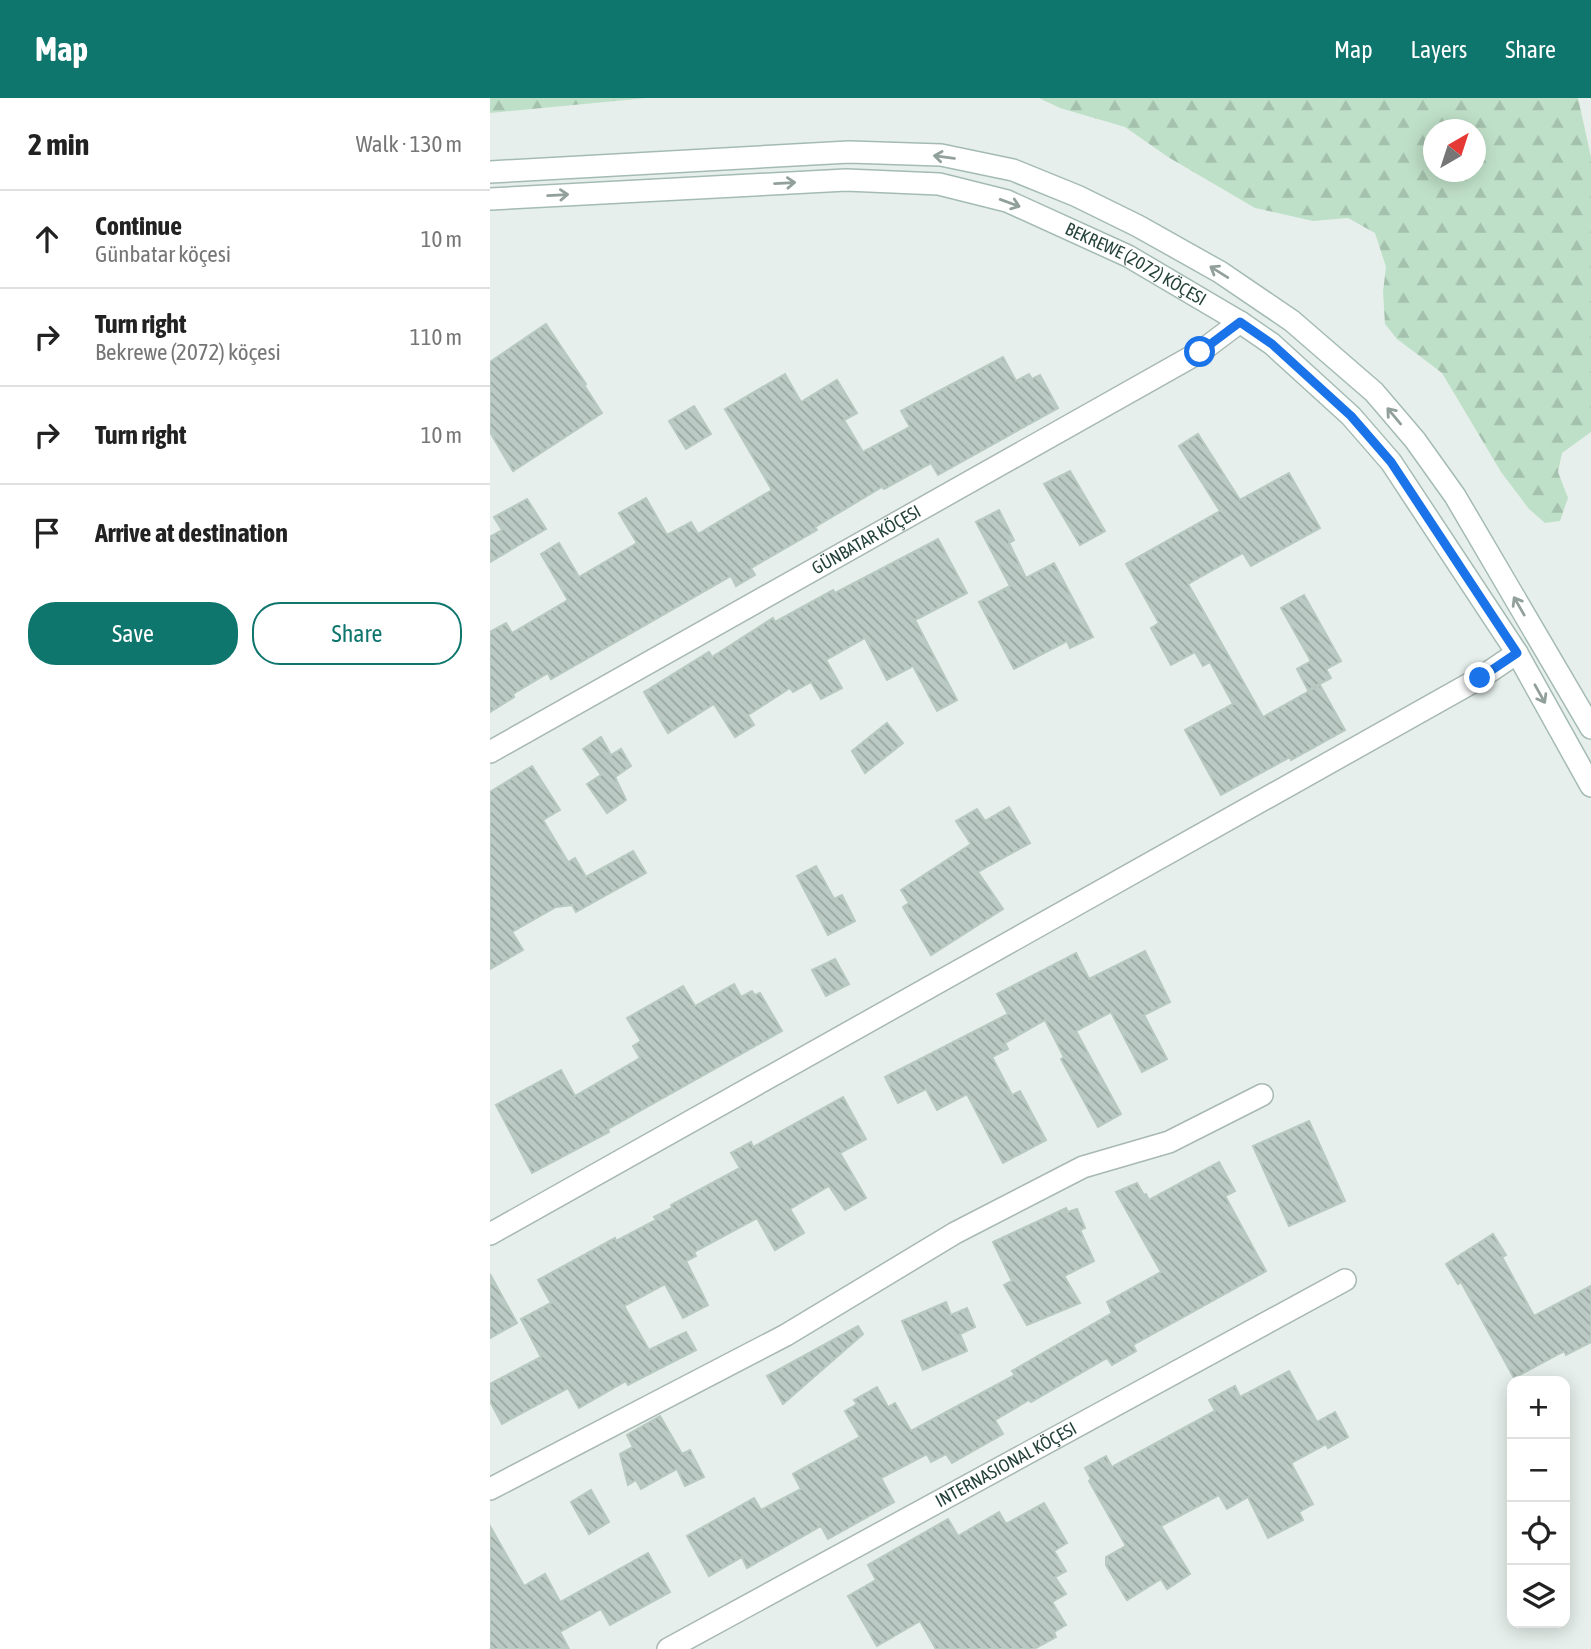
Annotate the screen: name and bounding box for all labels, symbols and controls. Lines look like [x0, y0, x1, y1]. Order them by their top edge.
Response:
text: Map [35, 30, 88, 68]
text: Map [1334, 36, 1373, 63]
text: Layers [1411, 36, 1467, 63]
text: Share [1505, 36, 1556, 63]
north arrow [1423, 119, 1486, 182]
text: 2 min [28, 127, 89, 161]
text: Walk · 130 m [356, 131, 462, 157]
one-way arrow [933, 150, 956, 163]
one-way arrow [774, 177, 797, 190]
one-way arrow [546, 188, 569, 201]
one-way arrow [999, 198, 1021, 210]
text: Continue [95, 211, 182, 241]
street label: BEKREWE (2072) KÖÇESI [1062, 218, 1210, 310]
icon: ahead [28, 220, 66, 258]
text: 10 m [421, 226, 462, 252]
text: Günbatar köçesi [95, 241, 231, 267]
one-way arrow [1210, 265, 1230, 279]
text: Turn right [95, 309, 186, 339]
icon: right [28, 318, 66, 356]
text: 110 m [410, 324, 462, 350]
route start [1184, 336, 1215, 367]
text: Bekrewe (2072) köçesi [95, 339, 281, 365]
one-way arrow [1387, 407, 1403, 425]
icon: right [28, 416, 66, 454]
text: Turn right [95, 420, 186, 450]
text: 10 m [421, 422, 462, 448]
street label: GÜNBATAR KÖÇESI [808, 501, 924, 579]
icon: arrive [28, 514, 66, 552]
text: Arrive at destination [95, 518, 288, 548]
one-way arrow [1512, 596, 1526, 616]
button: Save [28, 602, 238, 665]
button: Share [252, 602, 462, 665]
route end [1464, 662, 1495, 693]
one-way arrow [1534, 683, 1547, 704]
map controls [1507, 1376, 1570, 1628]
button: + [1507, 1376, 1570, 1439]
street label: INTERNASIONAL KÖÇESI [932, 1417, 1080, 1511]
button: − [1507, 1439, 1570, 1502]
button: locate [1507, 1502, 1570, 1565]
button: layers [1507, 1565, 1570, 1628]

